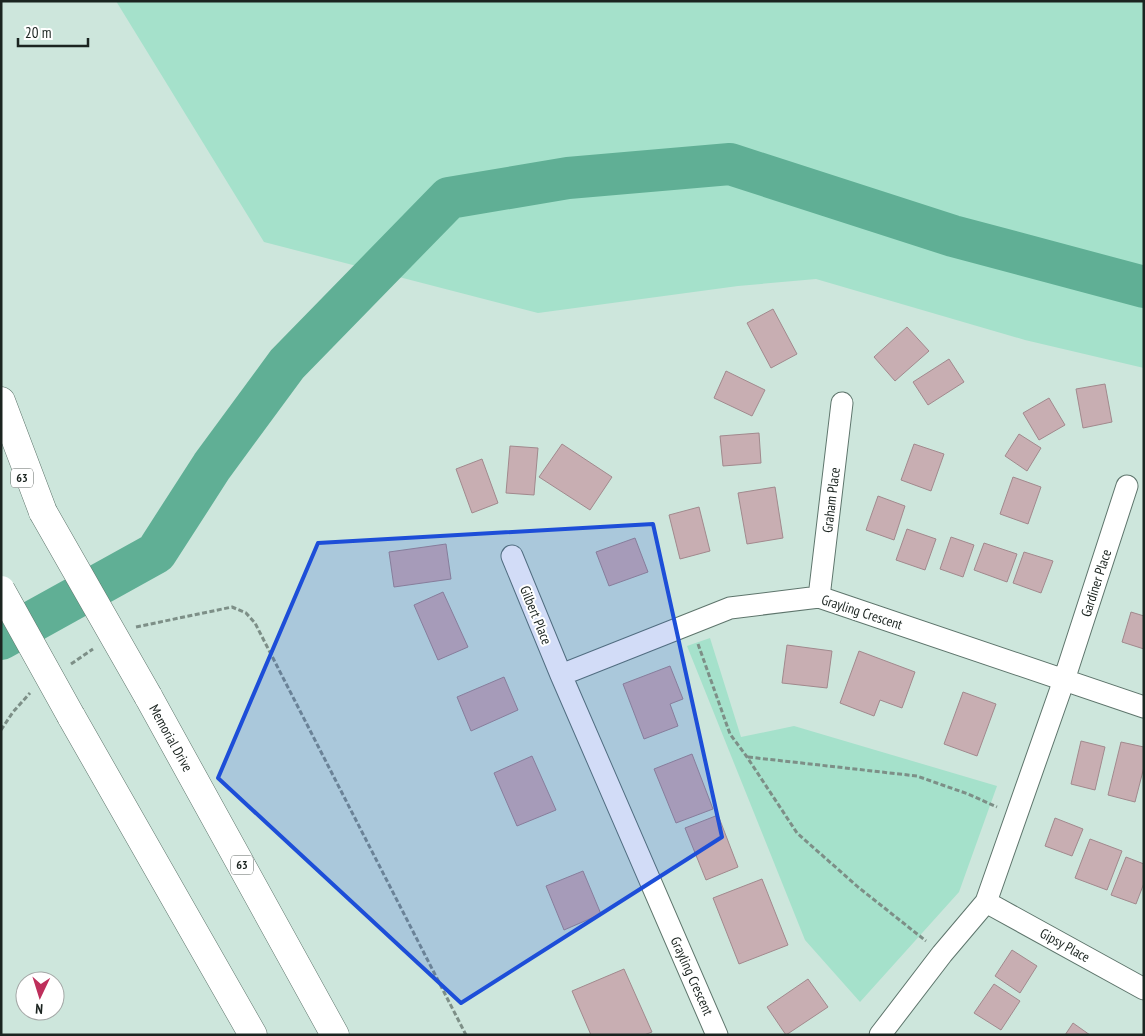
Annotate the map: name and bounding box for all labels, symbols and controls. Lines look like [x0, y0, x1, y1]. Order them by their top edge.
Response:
scale bar [18, 15, 88, 47]
text: 20 m [25, 23, 51, 42]
street label: Graham Place [818, 466, 844, 534]
road number: 63 [11, 468, 33, 488]
street label: Gardiner Place [1077, 547, 1115, 619]
street label: Gilbert Place [516, 583, 556, 647]
street label: Grayling Crescent [819, 590, 905, 634]
street label: Memorial Drive [145, 701, 197, 775]
road number: 63 [231, 856, 253, 874]
street label: Gipsy Place [1037, 924, 1093, 966]
street label: Grayling Crescent [667, 934, 717, 1018]
north arrow [15, 971, 65, 1021]
text: N [35, 1000, 43, 1018]

